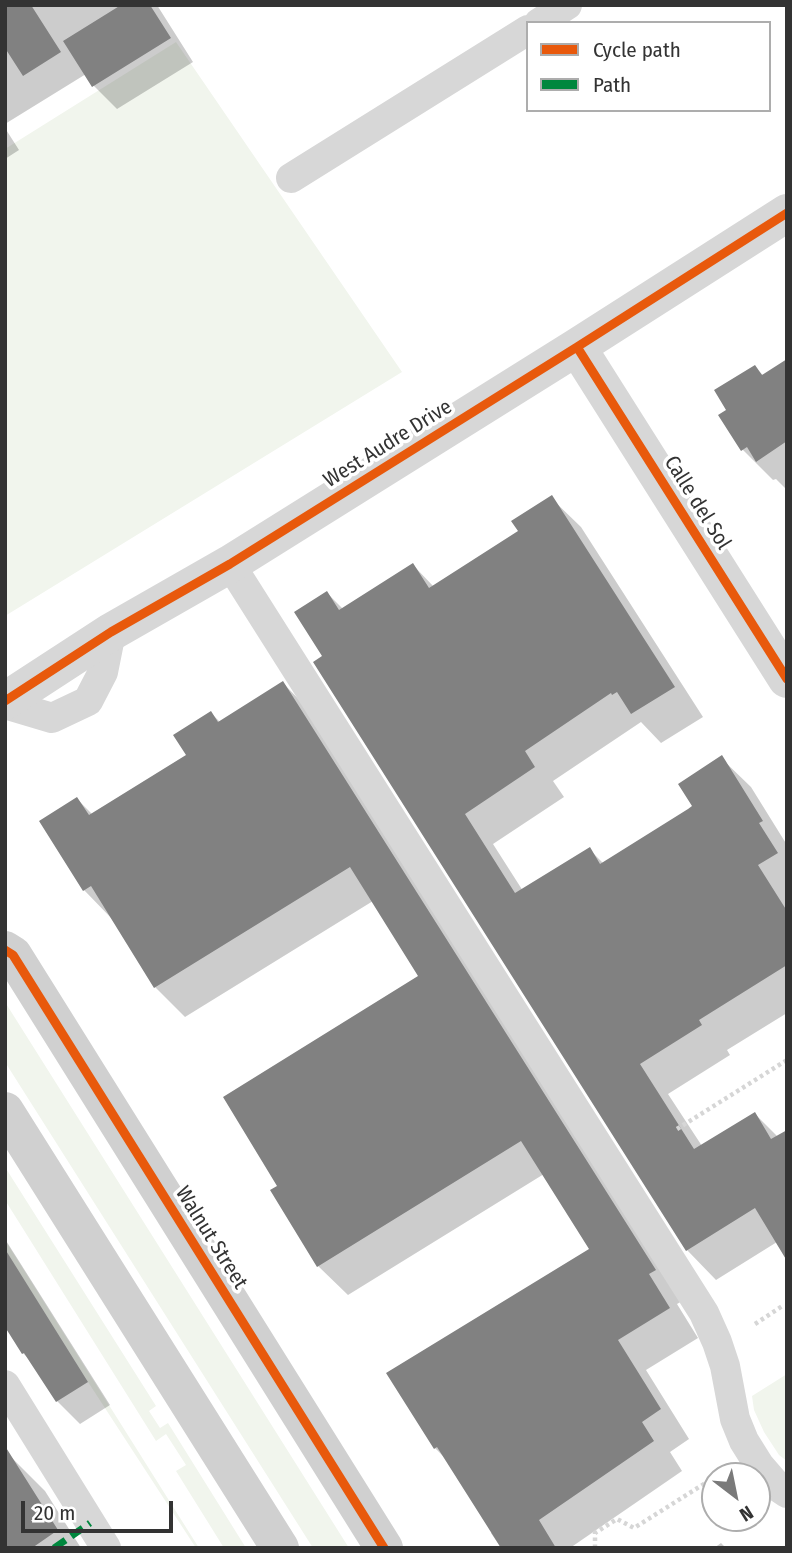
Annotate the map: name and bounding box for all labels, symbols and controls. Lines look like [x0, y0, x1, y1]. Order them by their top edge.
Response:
legend [526, 21, 771, 112]
text: Cycle path [593, 37, 681, 63]
text: Path [593, 72, 631, 98]
street label: West Audre Drive [319, 395, 457, 493]
street label: Calle del Sol [658, 451, 736, 555]
street label: Walnut Street [170, 1182, 252, 1294]
north arrow [701, 1462, 771, 1532]
scale bar [24, 1486, 177, 1530]
text: 20 m [34, 1500, 75, 1526]
text: N [735, 1501, 757, 1526]

